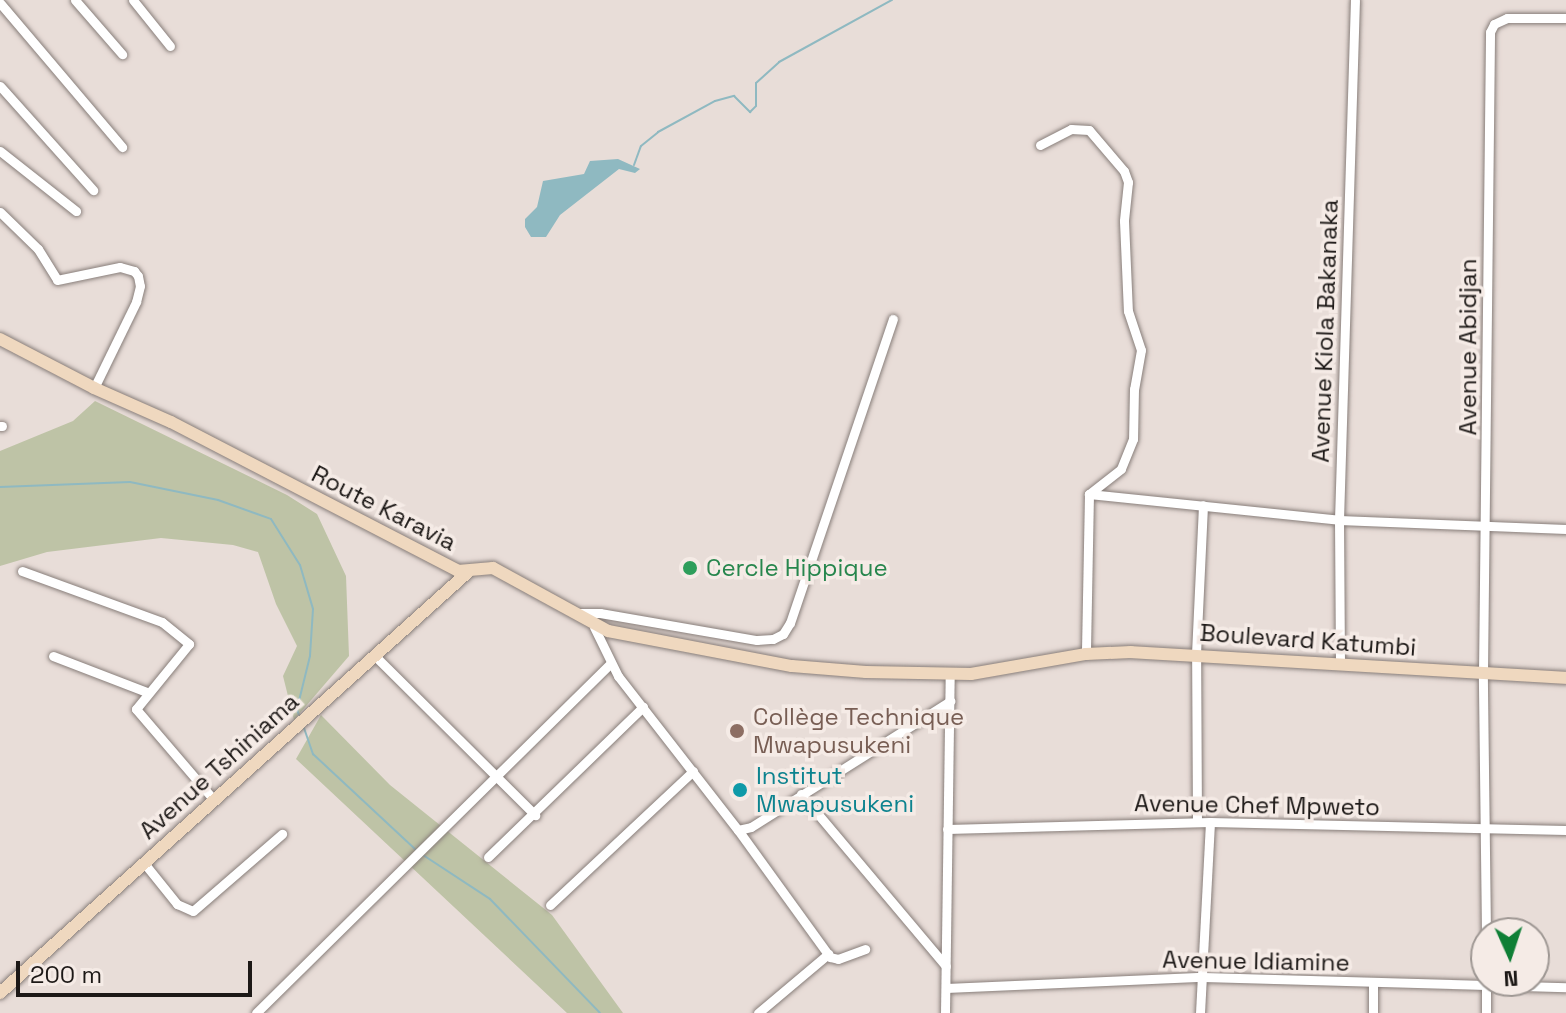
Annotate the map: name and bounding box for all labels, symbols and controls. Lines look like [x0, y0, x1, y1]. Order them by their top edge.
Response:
street label: Avenue Kiola Bakanaka [1306, 199, 1344, 463]
street label: Avenue Abidjan [1454, 258, 1482, 436]
street label: Route Karavia [307, 459, 461, 557]
place label: Cercle Hippique [706, 554, 888, 582]
marker: Cercle Hippique [681, 559, 699, 577]
street label: Boulevard Katumbi [1199, 618, 1417, 662]
street label: Avenue Tshiniama [133, 687, 305, 845]
place label: Collège Technique Mwapusukeni [753, 703, 965, 759]
marker: Collège Technique Mwapusukeni [728, 722, 746, 740]
place label: Institut Mwapusukeni [756, 762, 914, 818]
marker: Institut Mwapusukeni [731, 781, 749, 799]
street label: Avenue Chef Mpweto [1134, 788, 1380, 822]
north arrow [1470, 917, 1550, 997]
scale bar [20, 945, 256, 995]
street label: Avenue Idiamine [1162, 945, 1350, 977]
text: 200 m [30, 959, 102, 990]
text: N [1503, 965, 1519, 993]

